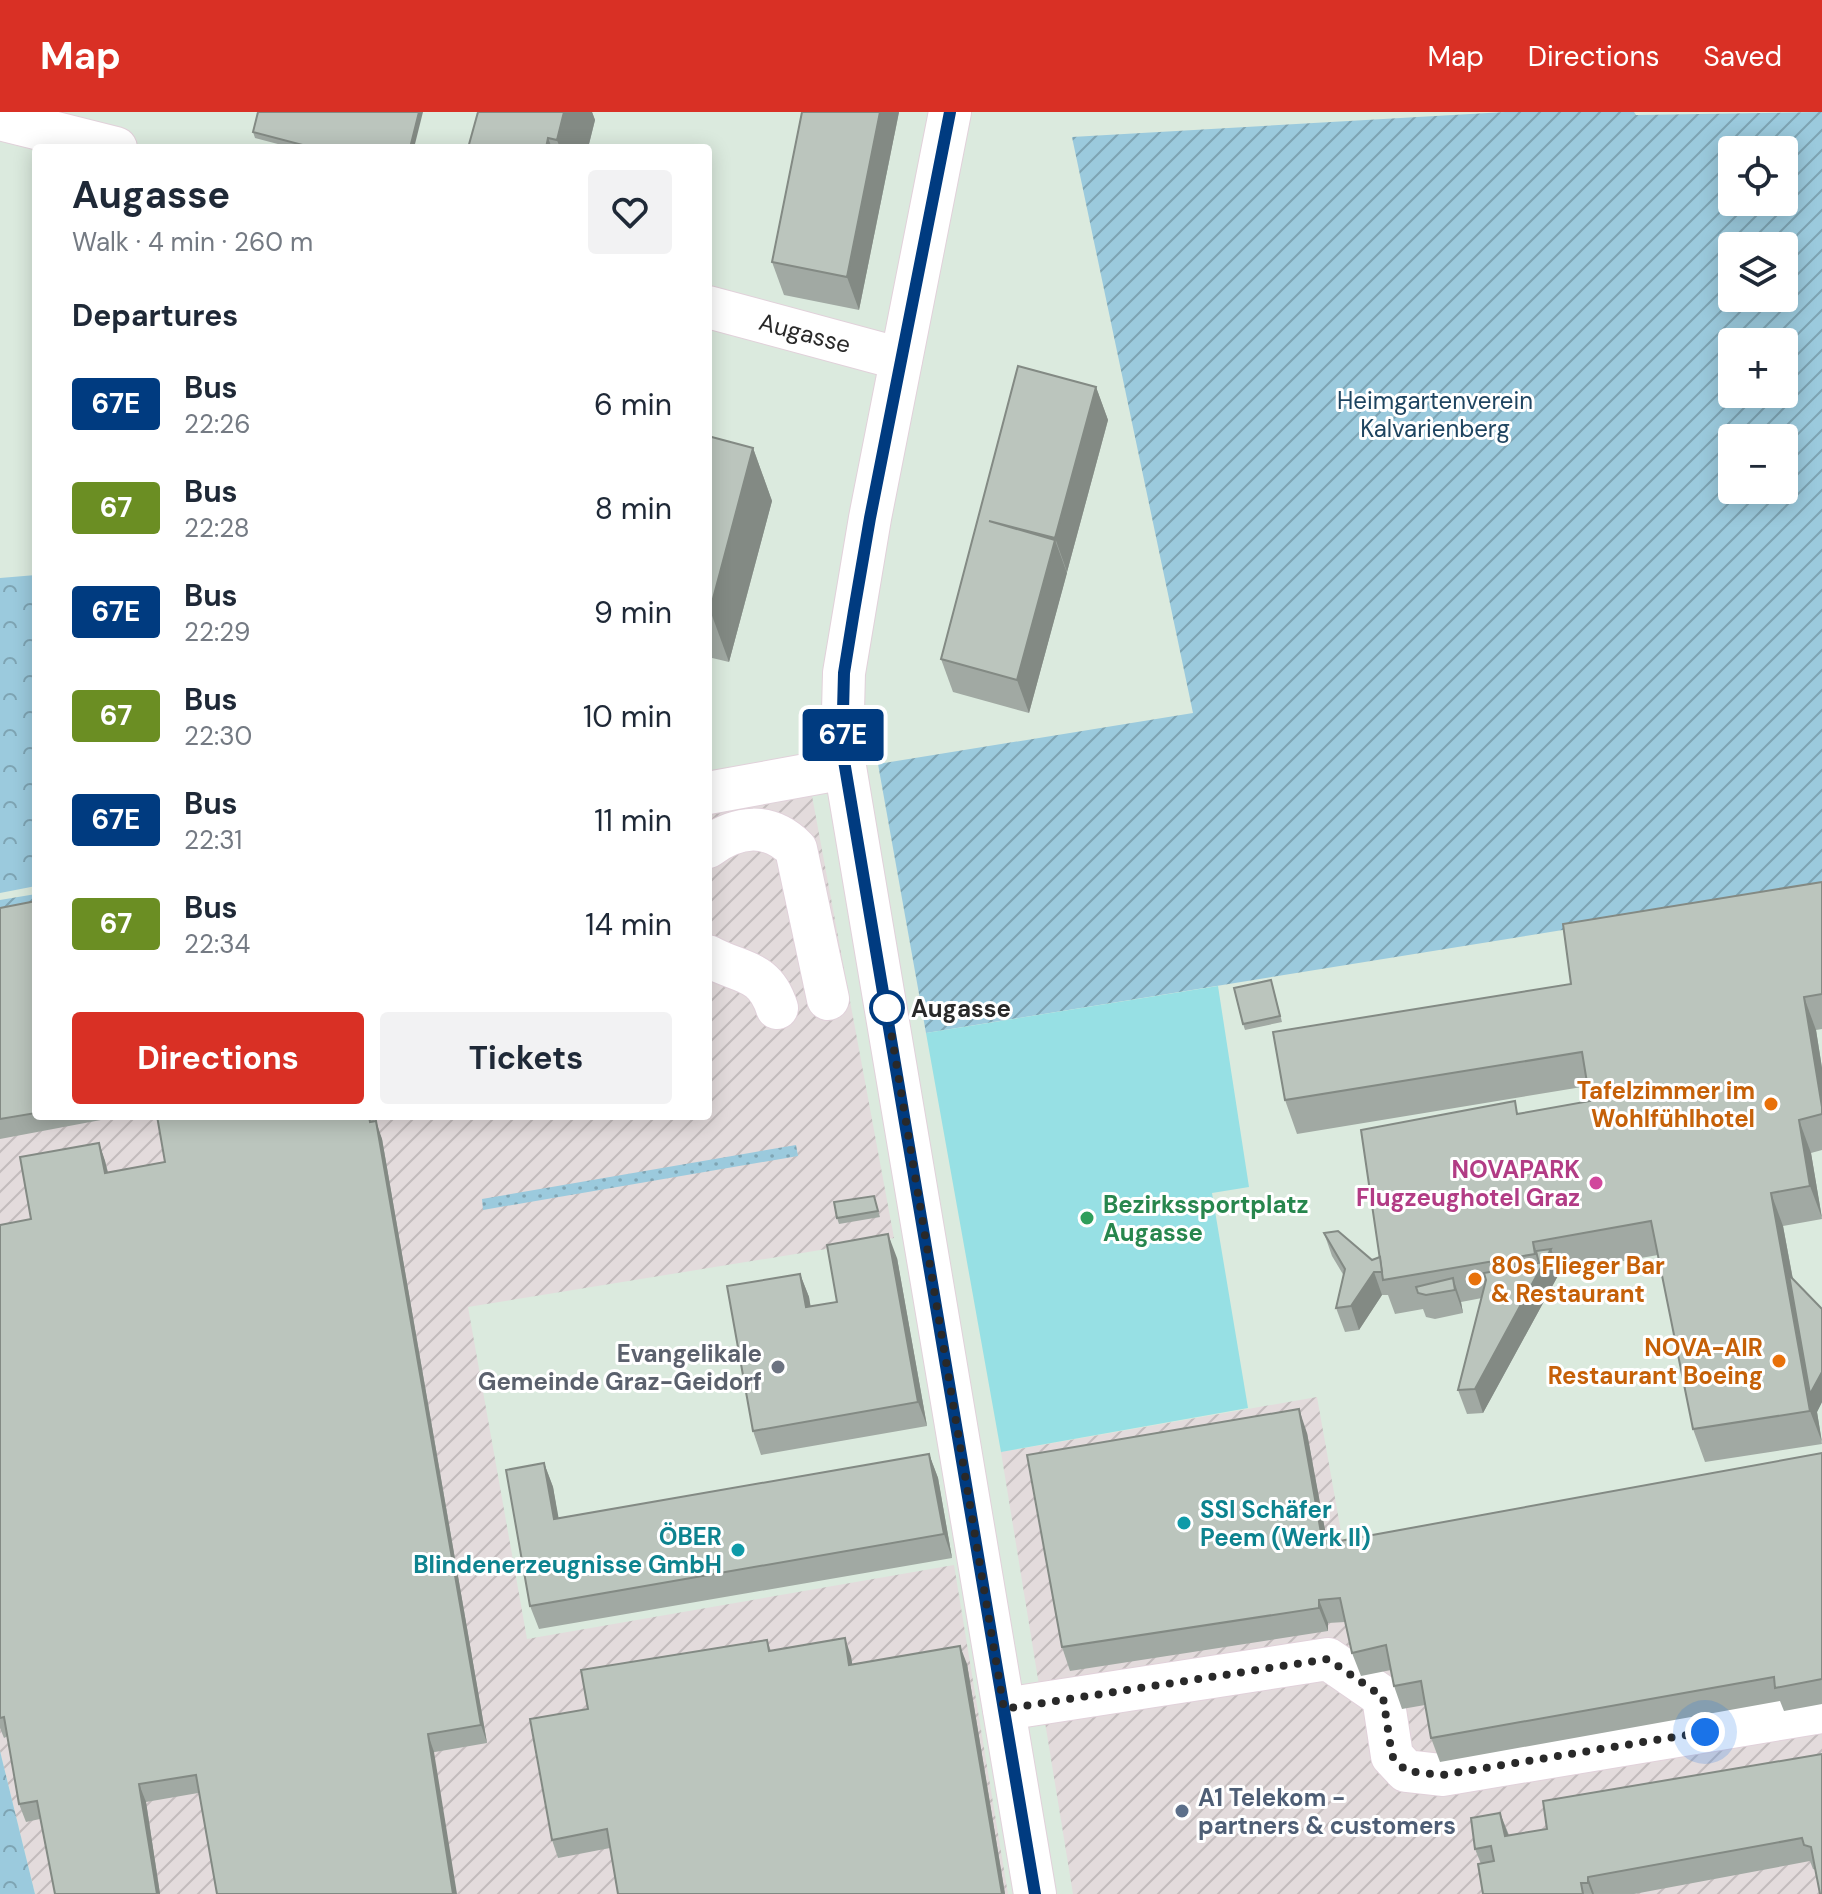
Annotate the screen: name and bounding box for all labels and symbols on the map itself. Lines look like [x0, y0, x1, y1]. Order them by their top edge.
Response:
street label: Augasse [756, 306, 854, 360]
park label: Heimgartenverein Kalvarienberg [1337, 385, 1533, 444]
line badge: 67E [797, 709, 889, 761]
marker: Augasse [870, 991, 904, 1025]
place label: Augasse [911, 993, 1011, 1024]
place label: Tafelzimmer im Wohlfühlhotel [1577, 1075, 1755, 1134]
marker: Tafelzimmer im Wohlfühlhotel [1762, 1095, 1780, 1113]
place label: NOVAPARK Flugzeughotel Graz [1356, 1154, 1580, 1213]
marker: NOVAPARK Flugzeughotel Graz [1587, 1174, 1605, 1192]
place label: Bezirkssportplatz Augasse [1103, 1189, 1309, 1248]
marker: Bezirkssportplatz Augasse [1078, 1209, 1096, 1227]
place label: 80s Flieger Bar & Restaurant [1491, 1250, 1665, 1309]
marker: 80s Flieger Bar & Restaurant [1466, 1270, 1484, 1288]
place label: NOVA-AIR Restaurant Boeing [1548, 1332, 1763, 1391]
place label: Evangelikale Gemeinde Graz-Geidorf [478, 1338, 762, 1397]
marker: NOVA-AIR Restaurant Boeing [1770, 1352, 1788, 1370]
marker: Evangelikale Gemeinde Graz-Geidorf [769, 1358, 787, 1376]
place label: SSI Schäfer Peem (Werk II) [1200, 1494, 1371, 1553]
marker: SSI Schäfer Peem (Werk II) [1175, 1514, 1193, 1532]
place label: ÖBER Blindenerzeugnisse GmbH [413, 1521, 722, 1580]
marker: ÖBER Blindenerzeugnisse GmbH [729, 1541, 747, 1559]
your location [1685, 1712, 1725, 1752]
place label: A1 Telekom - partners & customers [1198, 1782, 1456, 1841]
marker: A1 Telekom - partners & customers [1173, 1802, 1191, 1820]

